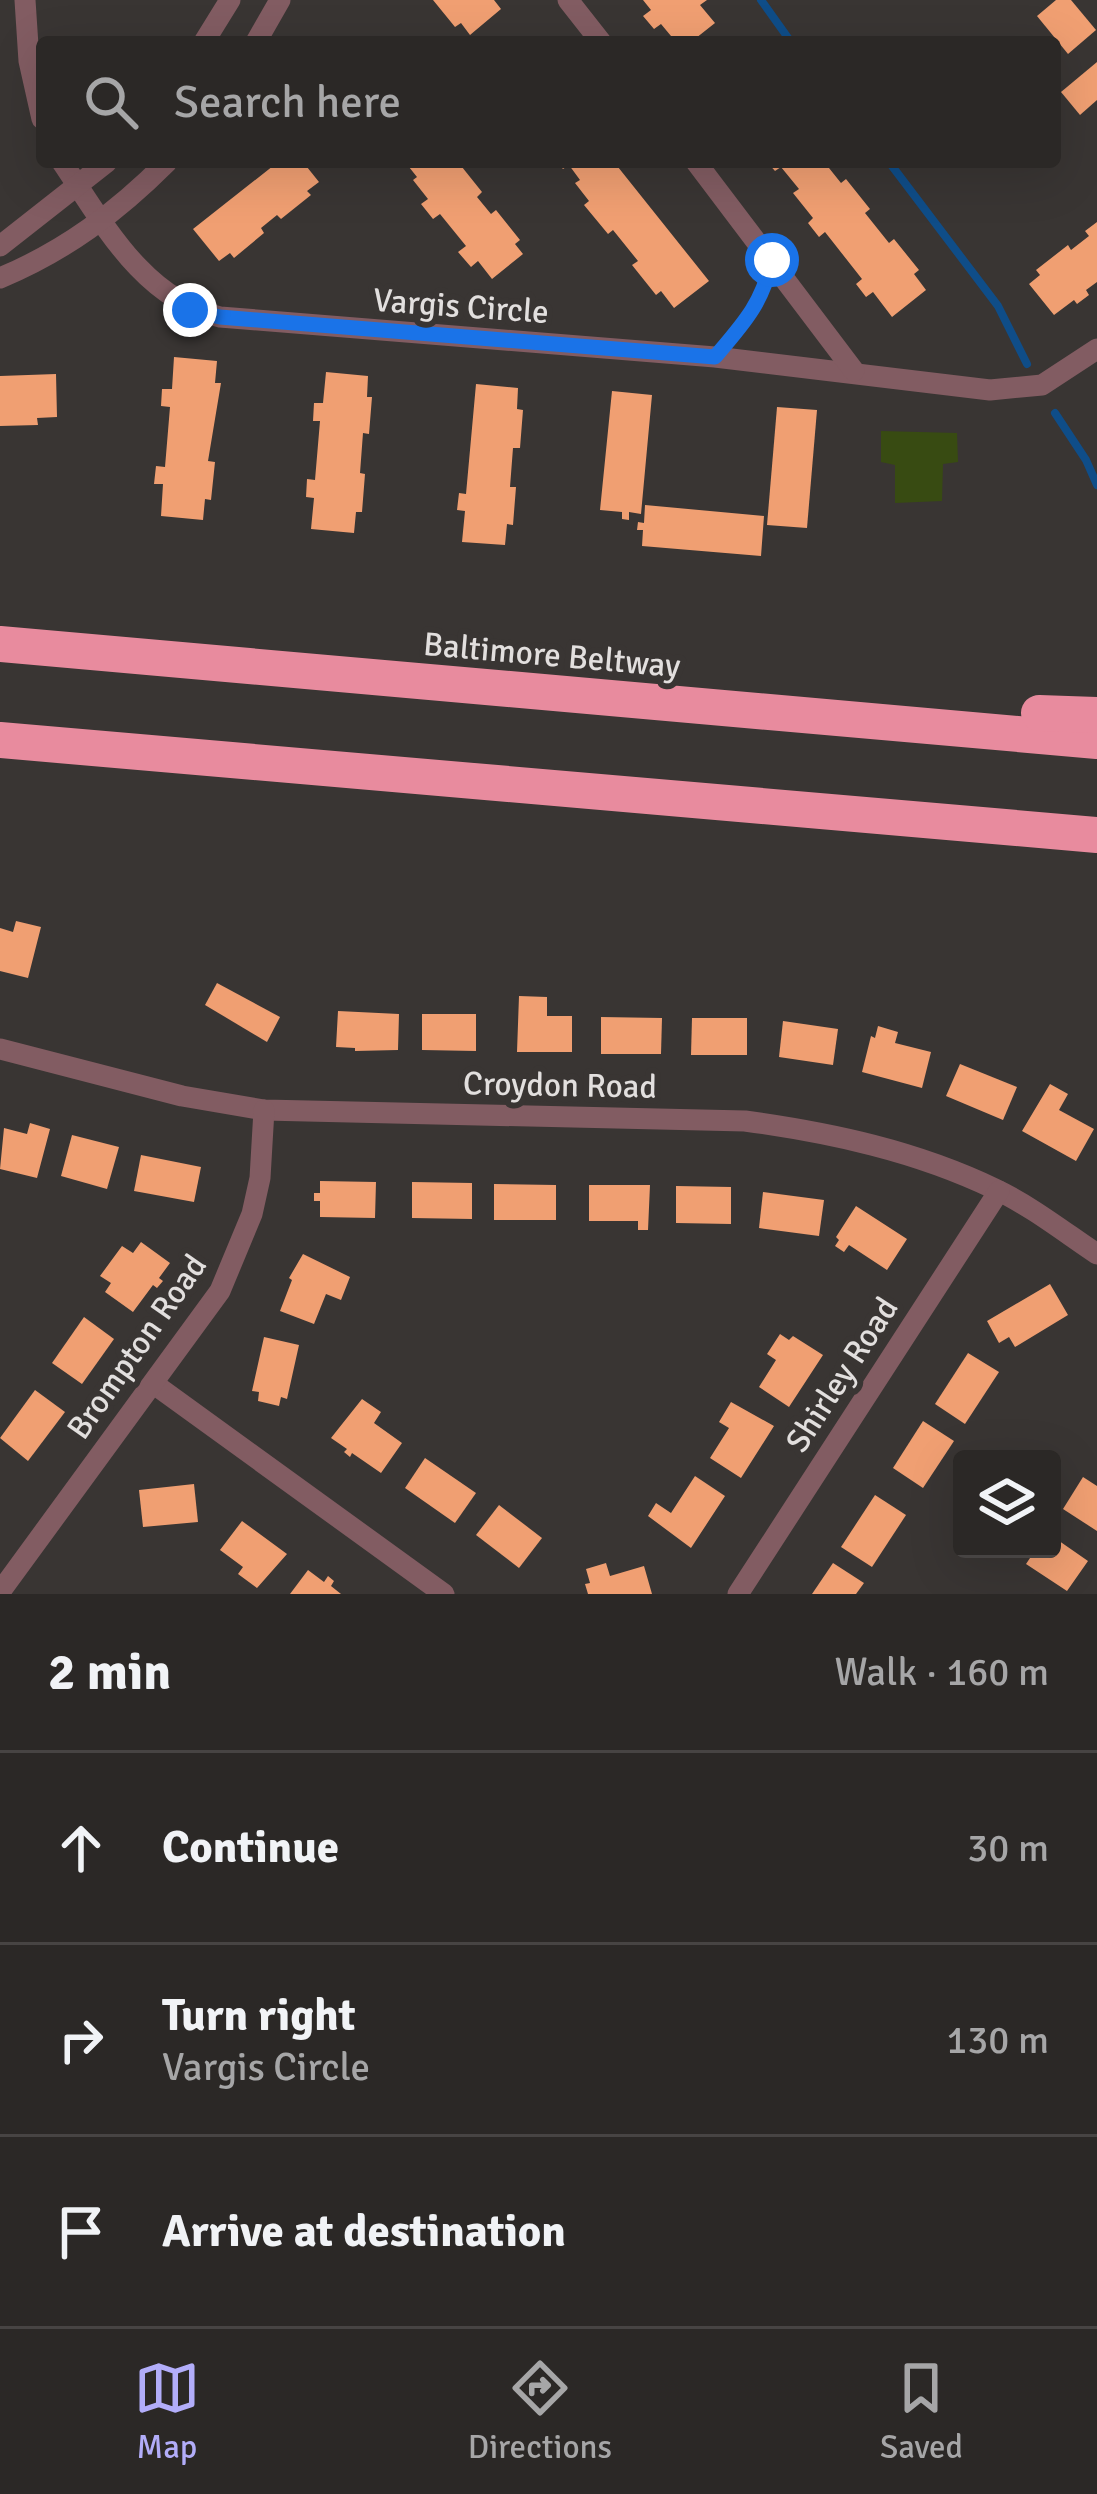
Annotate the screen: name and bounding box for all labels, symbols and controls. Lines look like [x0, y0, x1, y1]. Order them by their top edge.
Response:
search box [36, 36, 1061, 168]
icon: search [78, 69, 144, 135]
text: Search here [174, 75, 401, 130]
route start [745, 233, 799, 287]
street label: Vargis Circle [372, 280, 550, 333]
route end [163, 283, 217, 337]
street label: Baltimore Beltway [422, 624, 683, 687]
street label: Croydon Road [463, 1063, 657, 1108]
street label: Brompton Road [58, 1247, 216, 1447]
street label: Shirley Road [777, 1290, 907, 1460]
map controls [953, 1450, 1061, 1558]
button: layers [953, 1450, 1061, 1558]
text: 2 min [48, 1641, 171, 1704]
text: Walk · 160 m [835, 1648, 1049, 1696]
icon: ahead [48, 1815, 114, 1881]
text: Continue [162, 1820, 339, 1875]
text: 30 m [967, 1824, 1049, 1872]
text: Turn right [162, 1988, 356, 2043]
icon: right [48, 2007, 114, 2073]
text: 130 m [946, 2016, 1049, 2064]
text: Vargis Circle [162, 2043, 370, 2091]
icon: arrive [48, 2199, 114, 2265]
text: Arrive at destination [162, 2204, 566, 2259]
tab: Map [134, 2355, 200, 2468]
tab: Directions [468, 2355, 612, 2468]
tab: Saved [880, 2355, 963, 2468]

